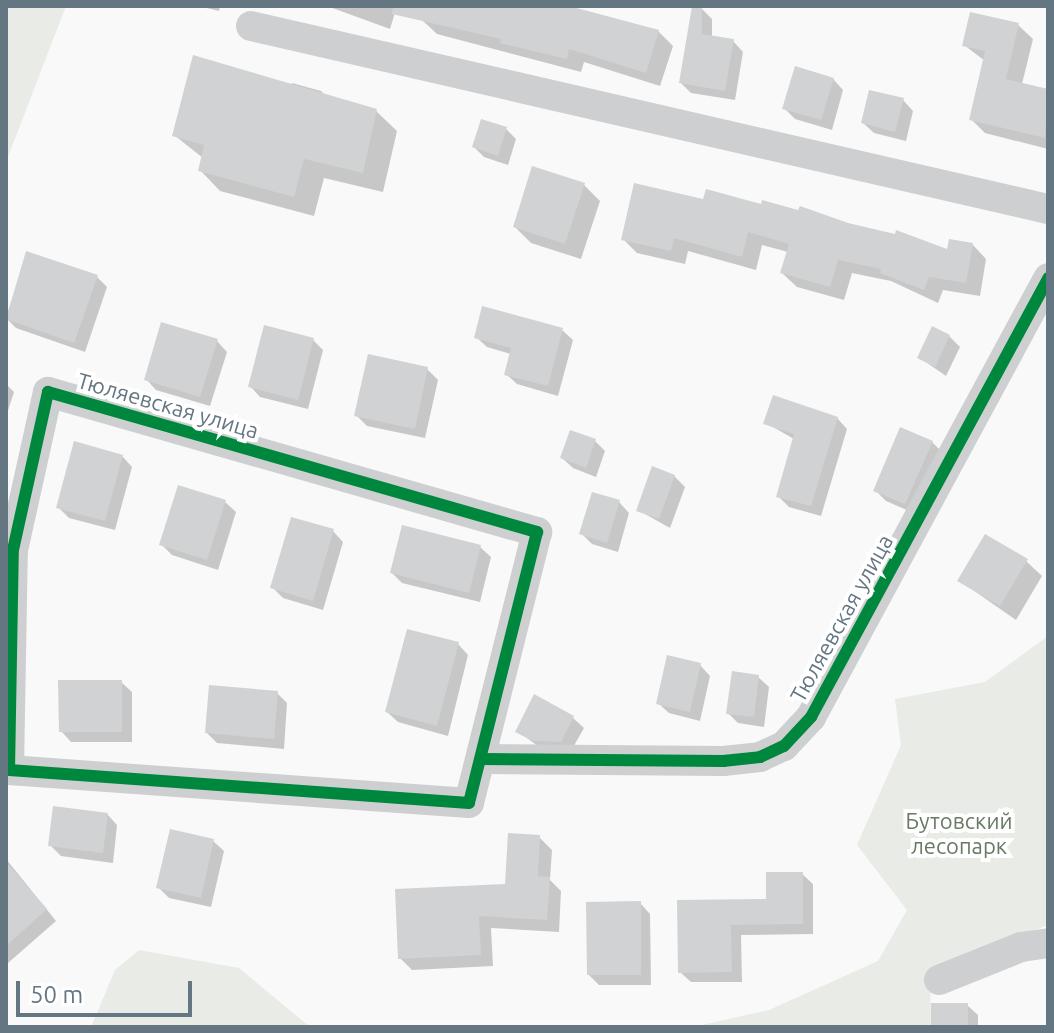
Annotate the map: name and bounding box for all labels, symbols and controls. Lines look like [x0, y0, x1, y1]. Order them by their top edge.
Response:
street label: Тюляевская улица [74, 366, 262, 444]
street label: Тюляевская улица [784, 530, 898, 706]
park label: Бутовский лесопарк [906, 807, 1012, 858]
scale bar [20, 965, 196, 1015]
text: 50 m [30, 981, 83, 1008]

